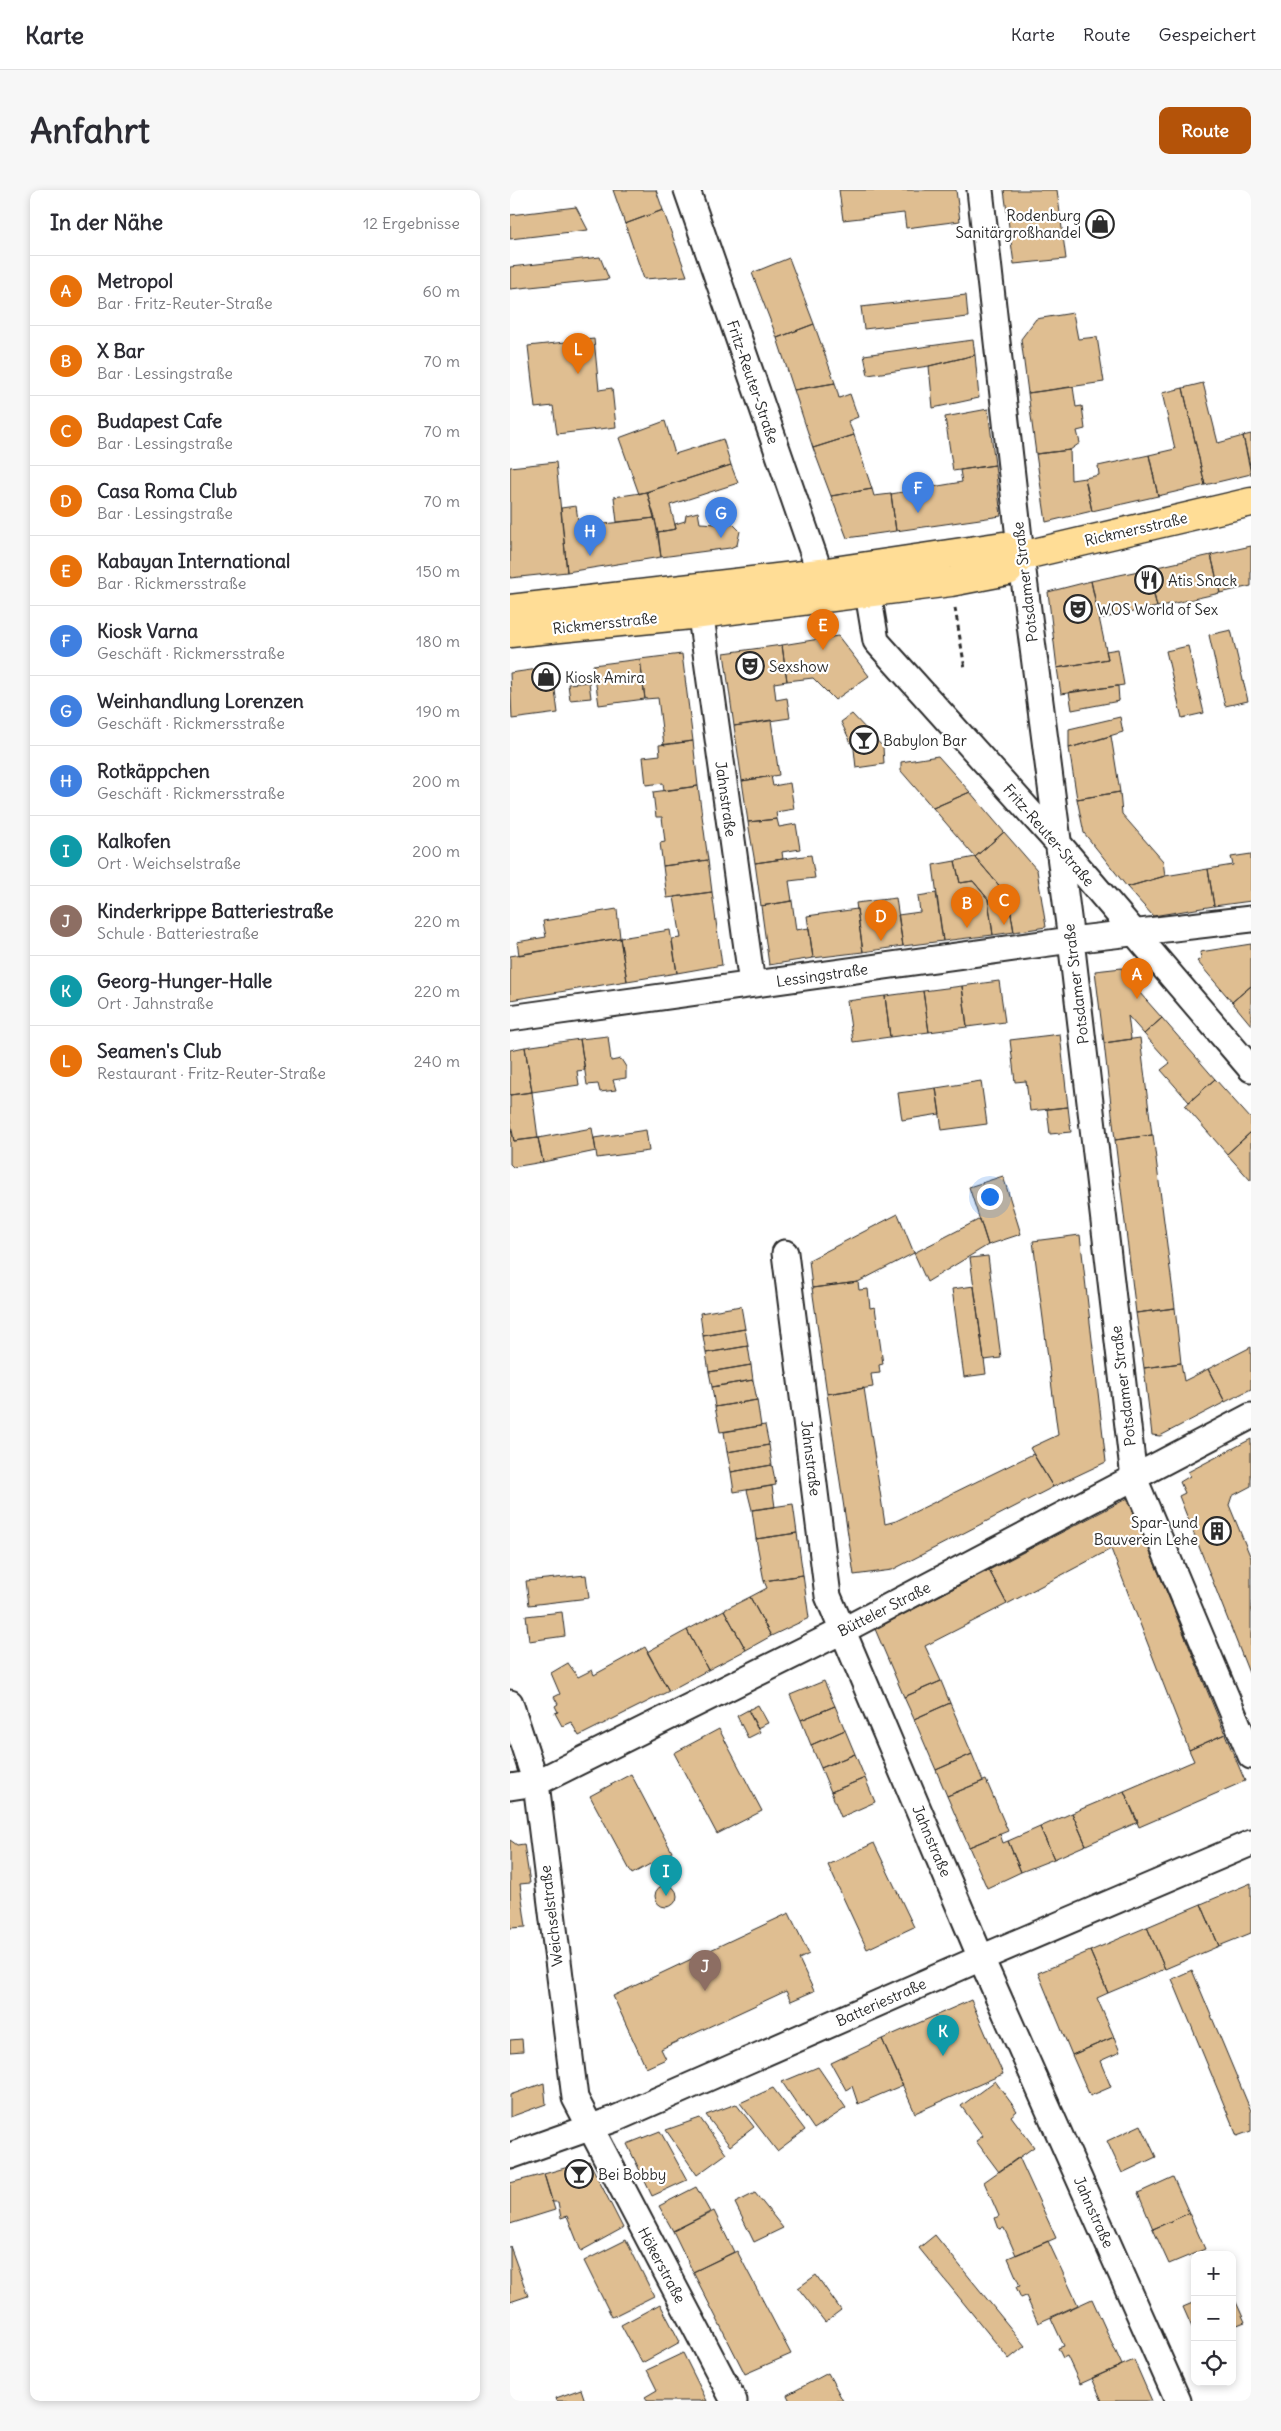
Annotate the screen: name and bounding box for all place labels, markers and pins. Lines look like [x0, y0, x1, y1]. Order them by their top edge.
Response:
place label: Rodenburg Sanitärgroßhandel [956, 206, 1081, 242]
shop icon: Rodenburg Sanitärgroßhandel [1085, 209, 1115, 239]
pin: L [562, 333, 594, 374]
pin: F [902, 472, 934, 513]
pin: G [705, 497, 737, 538]
pin: H [574, 515, 606, 556]
restaurant icon: Atis Snack [1134, 565, 1164, 595]
place label: Atis Snack [1168, 571, 1237, 590]
theatre icon: WOS World of Sex [1063, 594, 1093, 624]
place label: WOS World of Sex [1097, 600, 1219, 619]
pin: E [807, 609, 839, 650]
theatre icon: Sexshow [735, 651, 765, 681]
place label: Sexshow [769, 657, 829, 676]
shop icon: Kiosk Amira [531, 662, 561, 692]
place label: Kiosk Amira [565, 668, 645, 687]
bar icon: Babylon Bar [849, 725, 879, 755]
place label: Babylon Bar [883, 731, 967, 750]
pin: C [988, 884, 1020, 925]
pin: B [951, 887, 983, 928]
pin: D [865, 900, 897, 941]
pin: A [1121, 958, 1153, 999]
place label: Spar- und Bauverein Lehe [1094, 1513, 1198, 1549]
building icon: Spar- und Bauverein Lehe [1202, 1516, 1232, 1546]
pin: I [650, 1855, 682, 1896]
pin: J [689, 1950, 721, 1991]
pin: K [927, 2015, 959, 2056]
bar icon: Bei Bobby [564, 2159, 594, 2189]
place label: Bei Bobby [598, 2165, 666, 2184]

